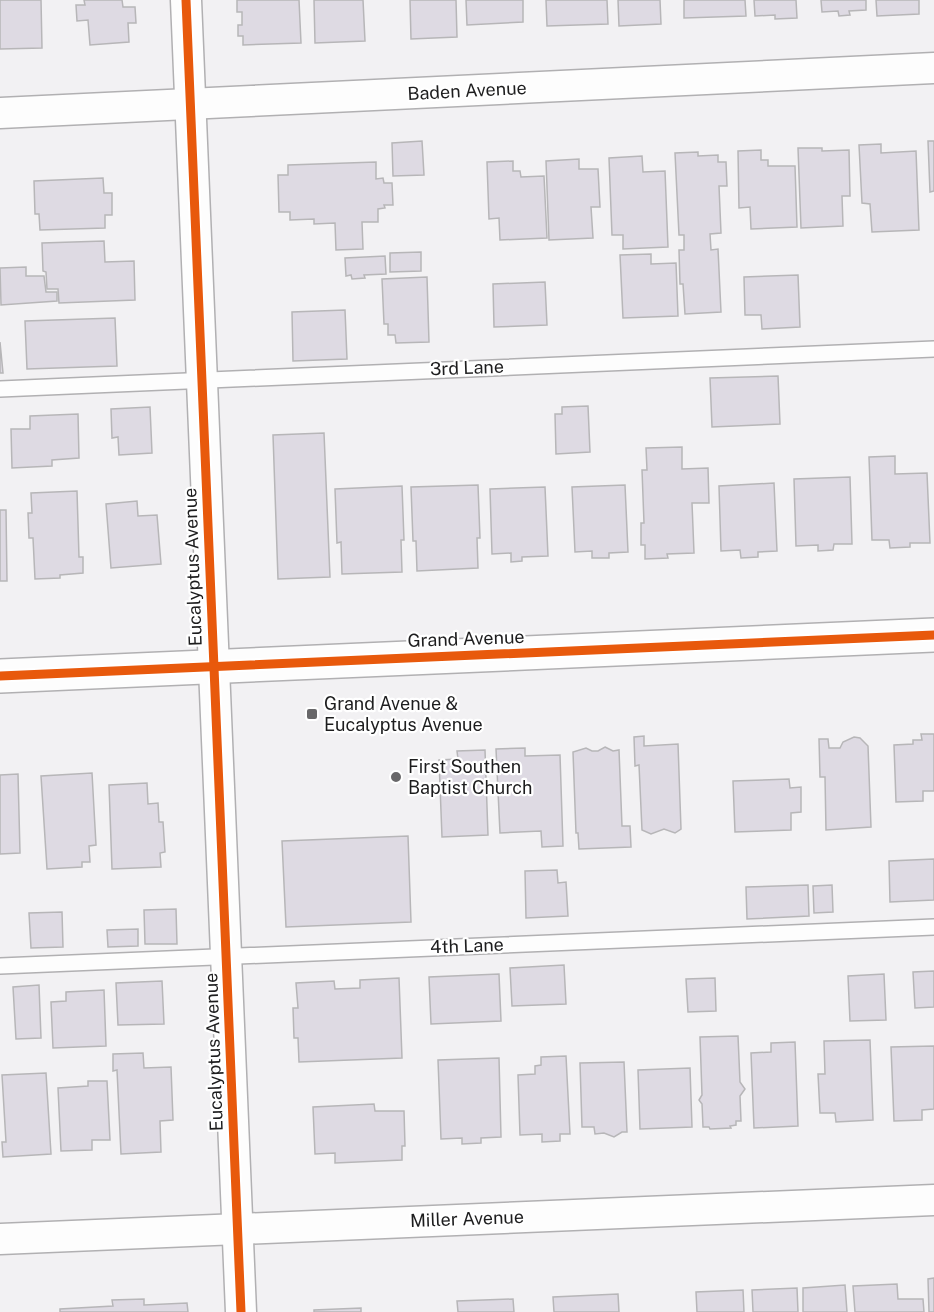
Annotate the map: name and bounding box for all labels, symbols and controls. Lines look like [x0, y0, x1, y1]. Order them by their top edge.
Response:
street label: Baden Avenue [407, 77, 527, 104]
street label: 3rd Lane [430, 356, 504, 379]
street label: Eucalyptus Avenue [179, 487, 206, 647]
street label: Grand Avenue [407, 626, 525, 651]
place label: Grand Avenue & Eucalyptus Avenue [324, 693, 483, 735]
marker: Grand Avenue & Eucalyptus Avenue [305, 707, 319, 721]
place label: First Southen Baptist Church [408, 756, 532, 798]
marker: First Southen Baptist Church [389, 770, 403, 784]
street label: 4th Lane [430, 934, 504, 957]
street label: Eucalyptus Avenue [200, 972, 227, 1132]
street label: Miller Avenue [410, 1206, 524, 1231]

